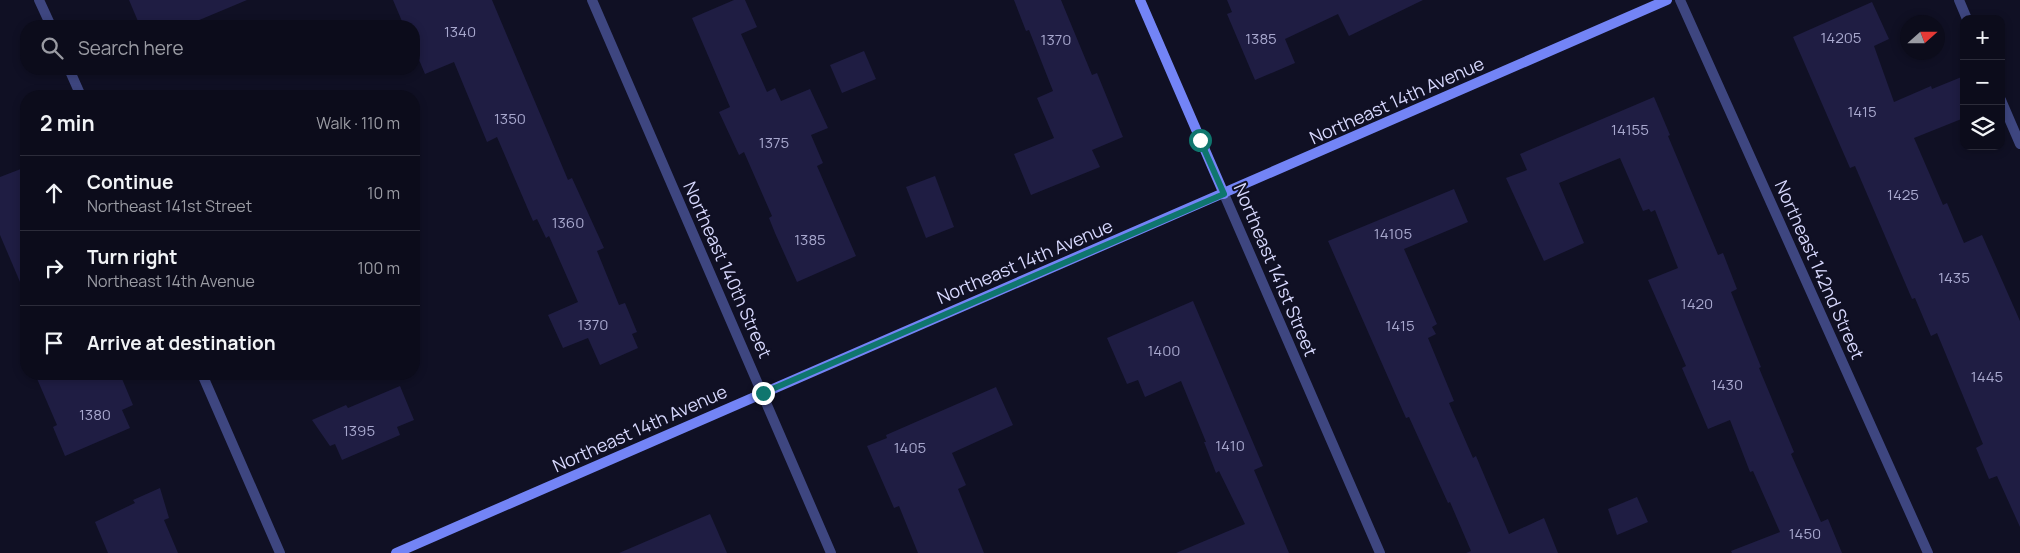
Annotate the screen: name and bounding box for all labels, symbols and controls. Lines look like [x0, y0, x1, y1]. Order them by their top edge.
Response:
north arrow [1900, 15, 1945, 60]
map controls [1960, 15, 2005, 150]
button: + [1960, 15, 2005, 60]
search box [20, 20, 420, 75]
house number: 1340 [444, 21, 476, 42]
house number: 14205 [1820, 27, 1862, 48]
house number: 1385 [1245, 28, 1277, 49]
house number: 1370 [1041, 29, 1071, 50]
icon: search [38, 34, 66, 62]
text: Search here [78, 35, 184, 61]
street label: Northeast 14th Avenue [1306, 51, 1488, 149]
button: − [1960, 60, 2005, 105]
house number: 1415 [1847, 101, 1877, 122]
button: layers [1960, 105, 2005, 150]
house number: 1350 [494, 108, 526, 129]
text: 2 min [40, 109, 95, 137]
text: Walk · 110 m [316, 112, 400, 134]
house number: 14155 [1611, 119, 1649, 140]
route start [1189, 129, 1212, 152]
house number: 1375 [759, 132, 789, 153]
text: Continue [87, 169, 173, 195]
street label: Northeast 142nd Street [1770, 176, 1870, 363]
street label: Northeast 140th Street [678, 177, 778, 362]
icon: ahead [40, 179, 68, 207]
street label: Northeast 141st Street [1229, 179, 1323, 360]
text: 10 m [367, 182, 400, 204]
house number: 1425 [1887, 184, 1919, 205]
text: Northeast 141st Street [87, 195, 252, 217]
house number: 1360 [552, 212, 584, 233]
street label: Northeast 14th Avenue [933, 213, 1116, 309]
house number: 14105 [1374, 223, 1412, 244]
house number: 1385 [794, 229, 826, 250]
text: Turn right [87, 244, 177, 270]
icon: right [40, 254, 68, 282]
text: 100 m [357, 257, 400, 279]
house number: 1435 [1938, 267, 1970, 288]
text: Northeast 14th Avenue [87, 270, 255, 292]
house number: 1420 [1681, 293, 1713, 314]
house number: 1370 [578, 314, 608, 335]
house number: 1415 [1385, 315, 1415, 336]
icon: arrive [40, 329, 68, 357]
text: Arrive at destination [87, 330, 276, 356]
house number: 1400 [1148, 340, 1181, 361]
house number: 1445 [1971, 366, 2003, 387]
house number: 1430 [1711, 374, 1743, 395]
street label: Northeast 14th Avenue [549, 379, 731, 477]
route end [752, 382, 775, 405]
house number: 1380 [79, 404, 111, 425]
house number: 1395 [343, 420, 375, 441]
house number: 1410 [1215, 435, 1245, 456]
house number: 1405 [894, 437, 926, 458]
house number: 1450 [1789, 523, 1821, 544]

